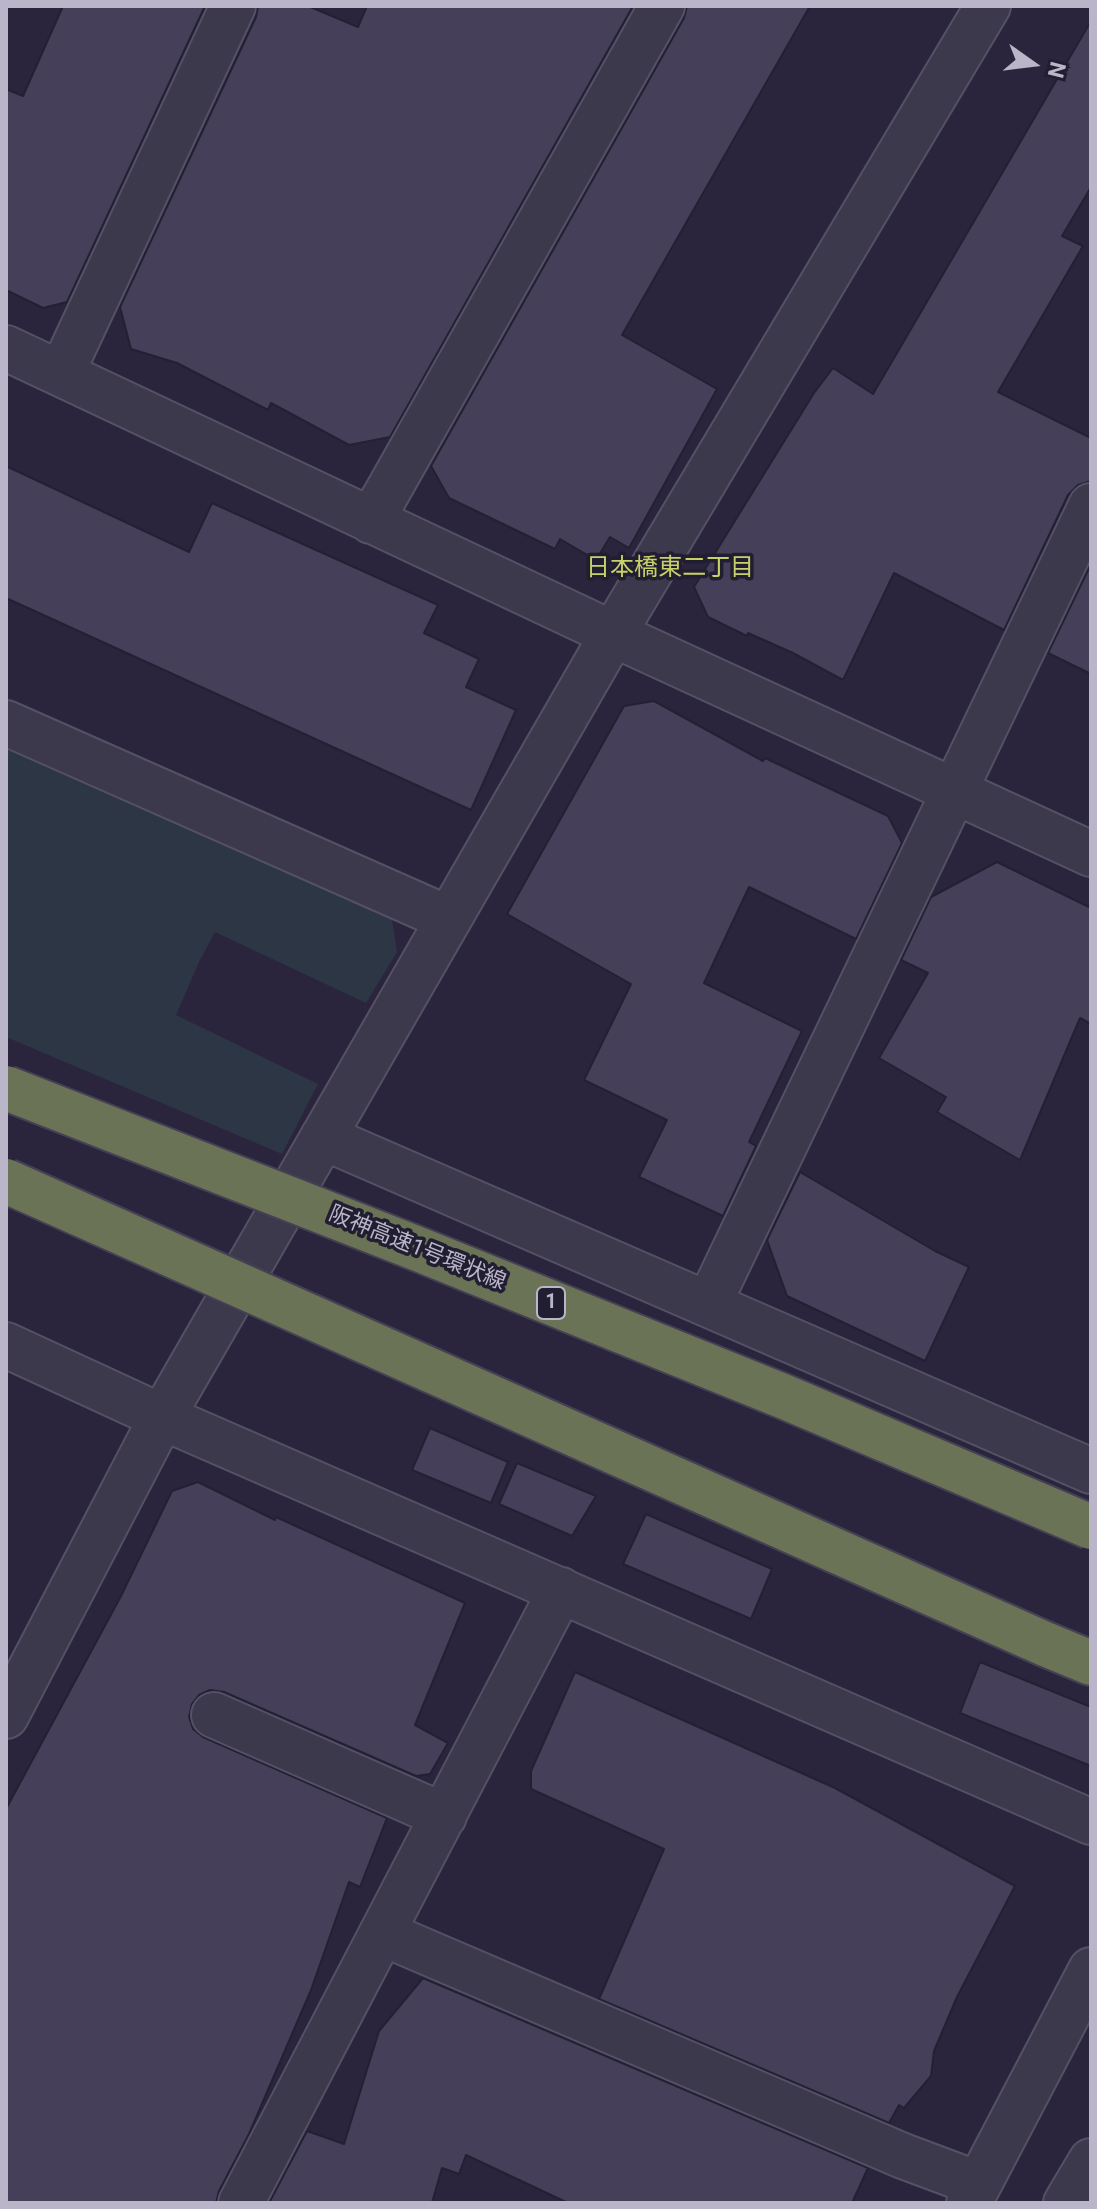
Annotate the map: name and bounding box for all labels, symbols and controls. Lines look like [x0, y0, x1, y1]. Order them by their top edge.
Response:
north arrow [993, 24, 1073, 104]
text: N [1043, 59, 1071, 80]
district label: 日本橋東二丁目 [586, 555, 754, 583]
street label: 阪神高速1号環状線 [325, 1201, 509, 1297]
road number: 1 [537, 1287, 565, 1319]

